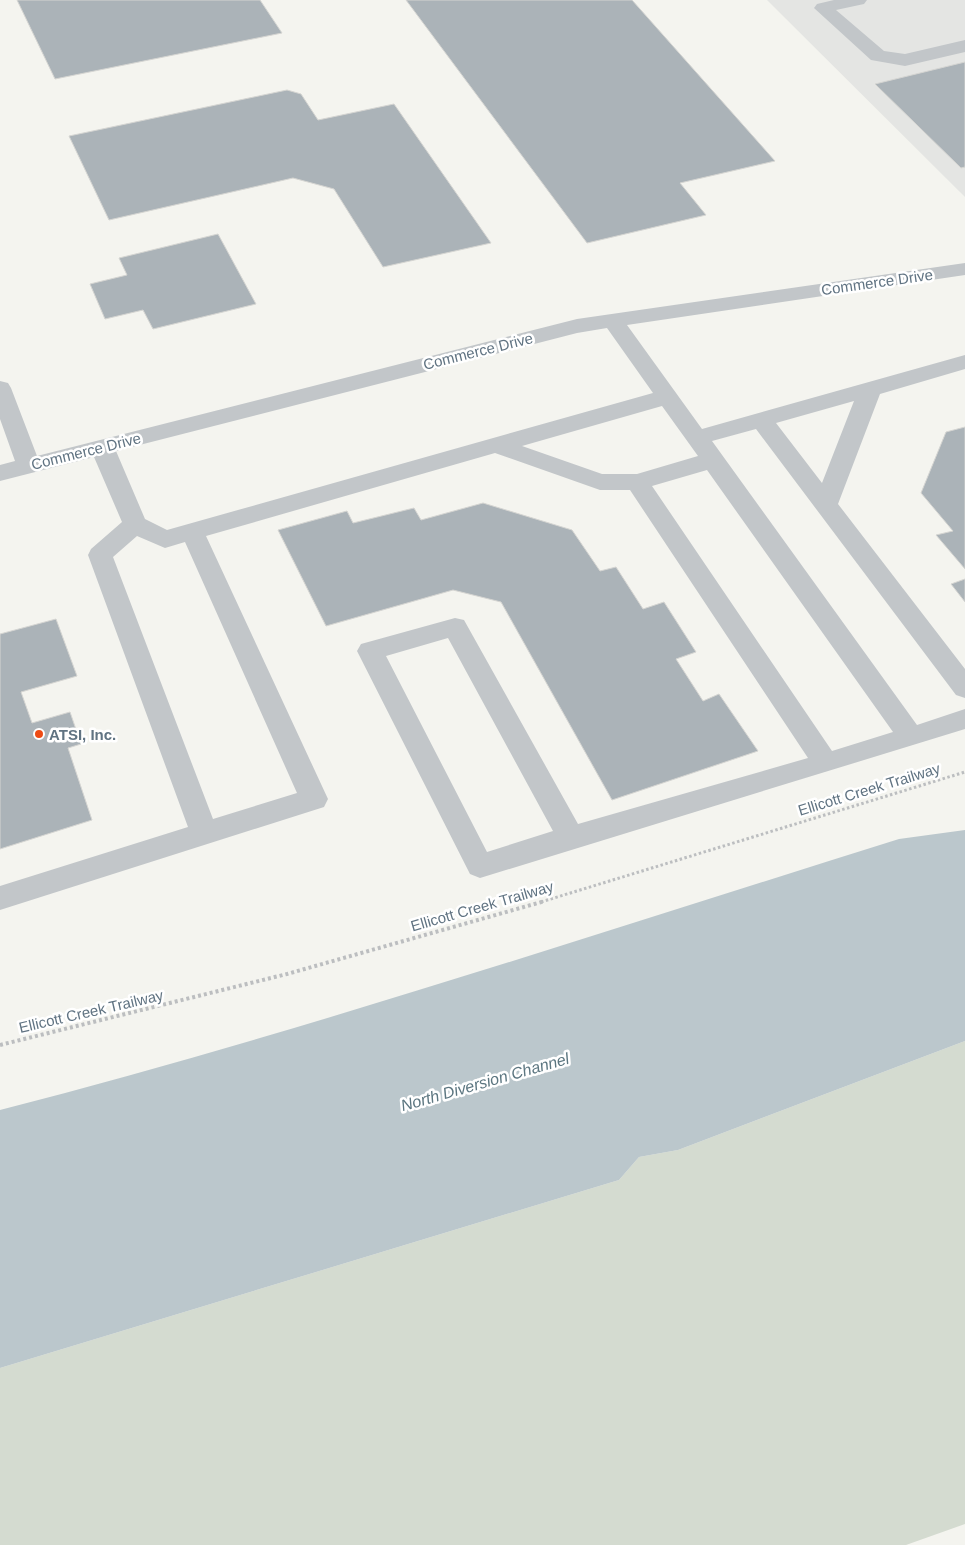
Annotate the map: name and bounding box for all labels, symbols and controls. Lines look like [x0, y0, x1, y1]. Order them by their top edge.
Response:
street label: Commerce Drive [820, 266, 934, 298]
street label: Commerce Drive [421, 329, 535, 373]
street label: Commerce Drive [29, 429, 143, 473]
place label: ATSI, Inc. [49, 726, 116, 743]
marker: ATSI, Inc. [33, 728, 45, 740]
street label: Ellicott Creek Trailway [796, 759, 943, 819]
street label: Ellicott Creek Trailway [409, 877, 556, 935]
street label: Ellicott Creek Trailway [17, 986, 165, 1036]
water label: North Diversion Channel [399, 1050, 572, 1114]

